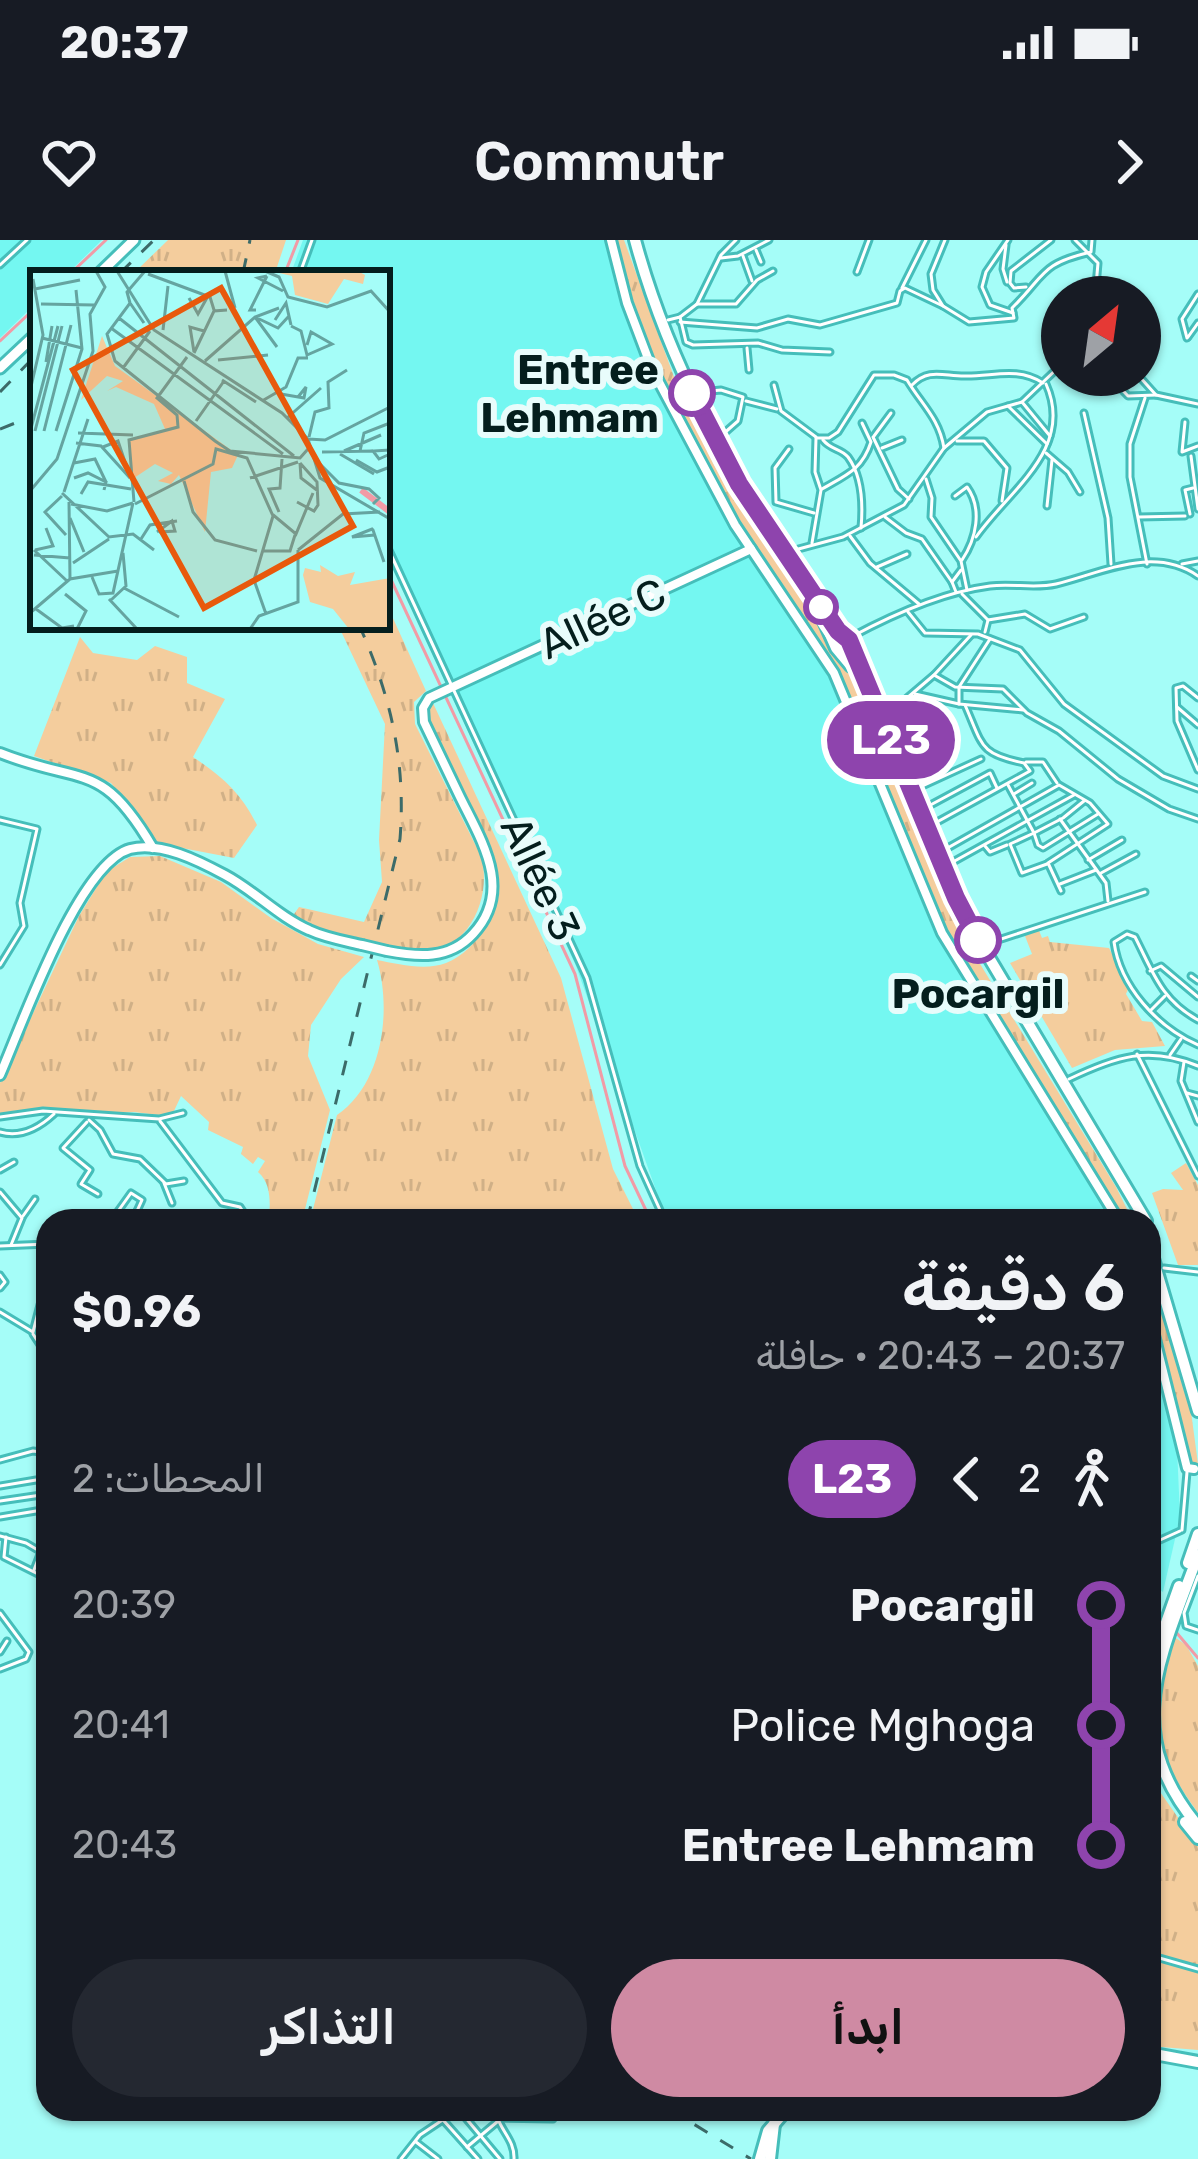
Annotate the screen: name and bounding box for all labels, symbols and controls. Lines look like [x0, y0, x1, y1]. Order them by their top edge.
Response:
text: 20:37 [60, 16, 188, 69]
icon: heart [36, 129, 102, 195]
icon: forward [1096, 129, 1162, 195]
text: Commutr [474, 130, 724, 194]
inset map [30, 270, 390, 630]
north arrow [1041, 276, 1161, 396]
map controls [1041, 276, 1161, 396]
place label: Entree Lehmam [480, 345, 659, 443]
marker: Entree Lehmam [670, 371, 714, 415]
street label: Allée C [531, 568, 674, 670]
unlabelled marker [805, 591, 837, 623]
line badge: L23 [822, 701, 960, 779]
text: L23 [851, 715, 931, 765]
street label: Allée 3 [490, 808, 590, 948]
marker: Pocargil [956, 918, 1000, 962]
place label: Pocargil [892, 969, 1064, 1019]
text: 6 دقيقة [901, 1248, 1125, 1327]
text: $0.96 [72, 1285, 201, 1338]
text: 20:37 – 20:43 · حافلة [755, 1333, 1125, 1379]
icon: back [934, 1446, 1000, 1512]
icon: walk [1059, 1446, 1125, 1512]
text: L23 [812, 1454, 892, 1504]
text: المحطات: 2 [72, 1456, 265, 1502]
text: 2 [1018, 1456, 1041, 1502]
text: Pocargil [850, 1579, 1035, 1632]
text: 20:39 [72, 1582, 176, 1628]
text: Police Mghoga [730, 1699, 1035, 1752]
text: 20:41 [72, 1702, 170, 1748]
text: Entree Lehmam [682, 1819, 1035, 1872]
text: 20:43 [72, 1822, 177, 1868]
button: التذاكر [72, 1959, 587, 2097]
button: ابدأ [611, 1959, 1125, 2097]

